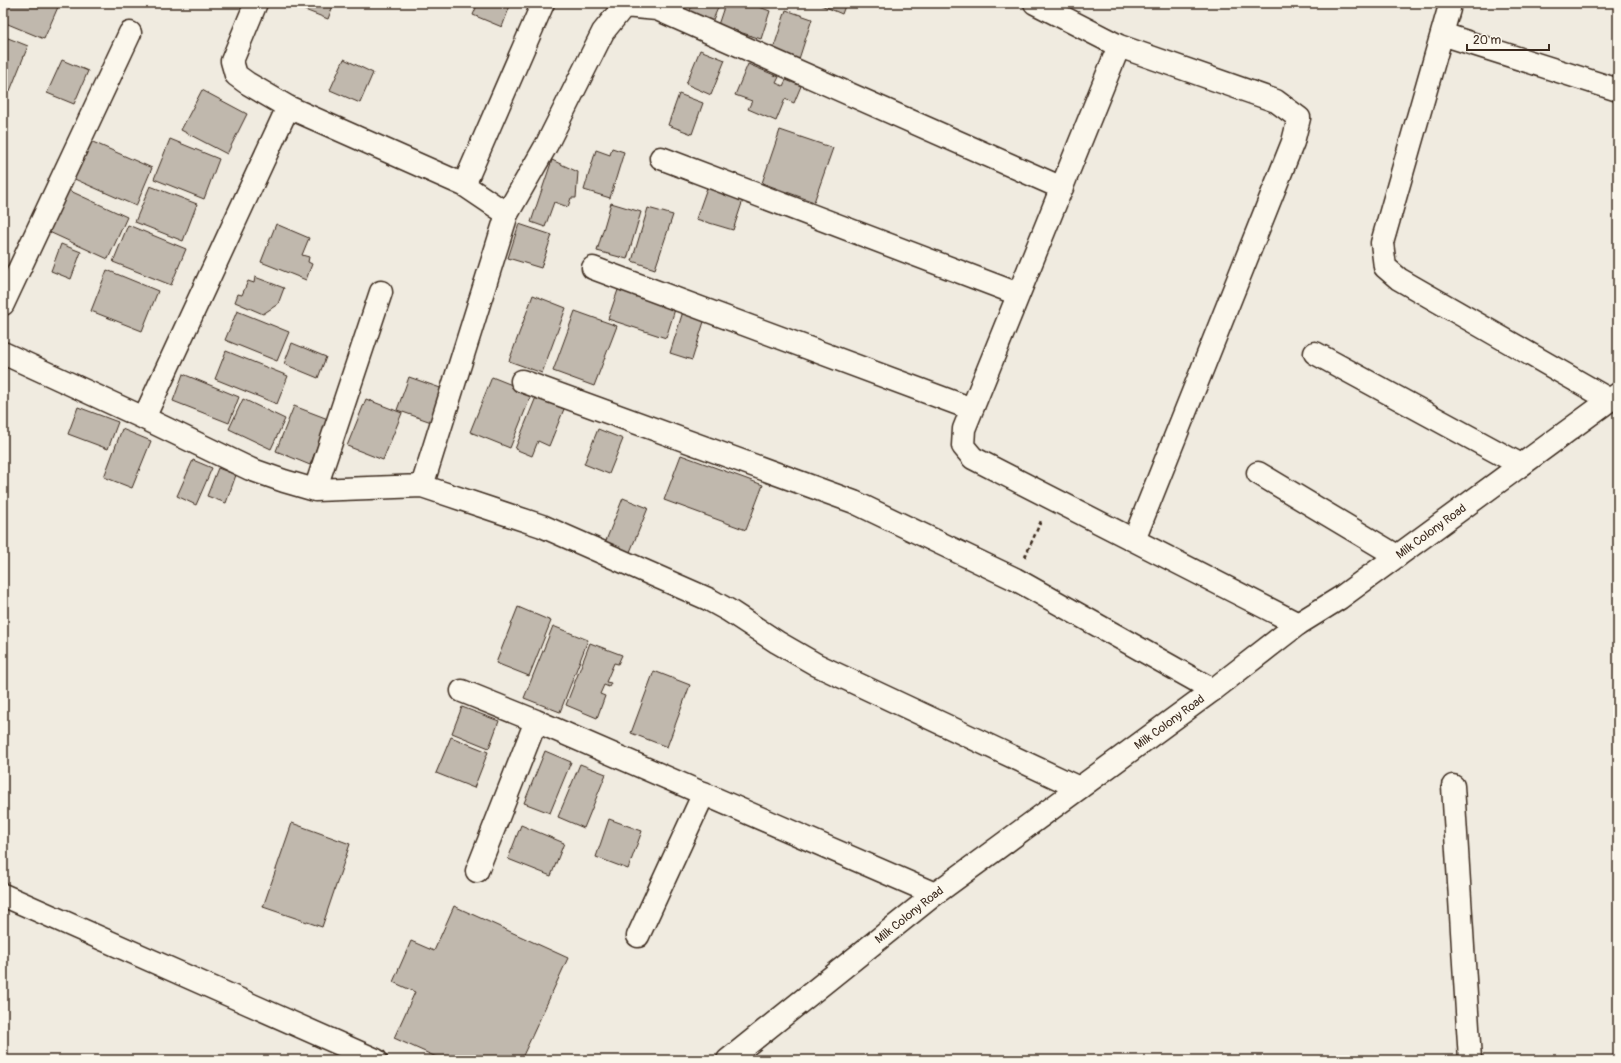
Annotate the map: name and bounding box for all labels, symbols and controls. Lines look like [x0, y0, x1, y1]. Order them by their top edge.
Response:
scale bar [1467, 26, 1549, 52]
text: 20 m [1473, 33, 1502, 48]
street label: Milk Colony Road [1393, 500, 1469, 562]
street label: Milk Colony Road [1131, 691, 1208, 753]
street label: Milk Colony Road [872, 883, 946, 947]

